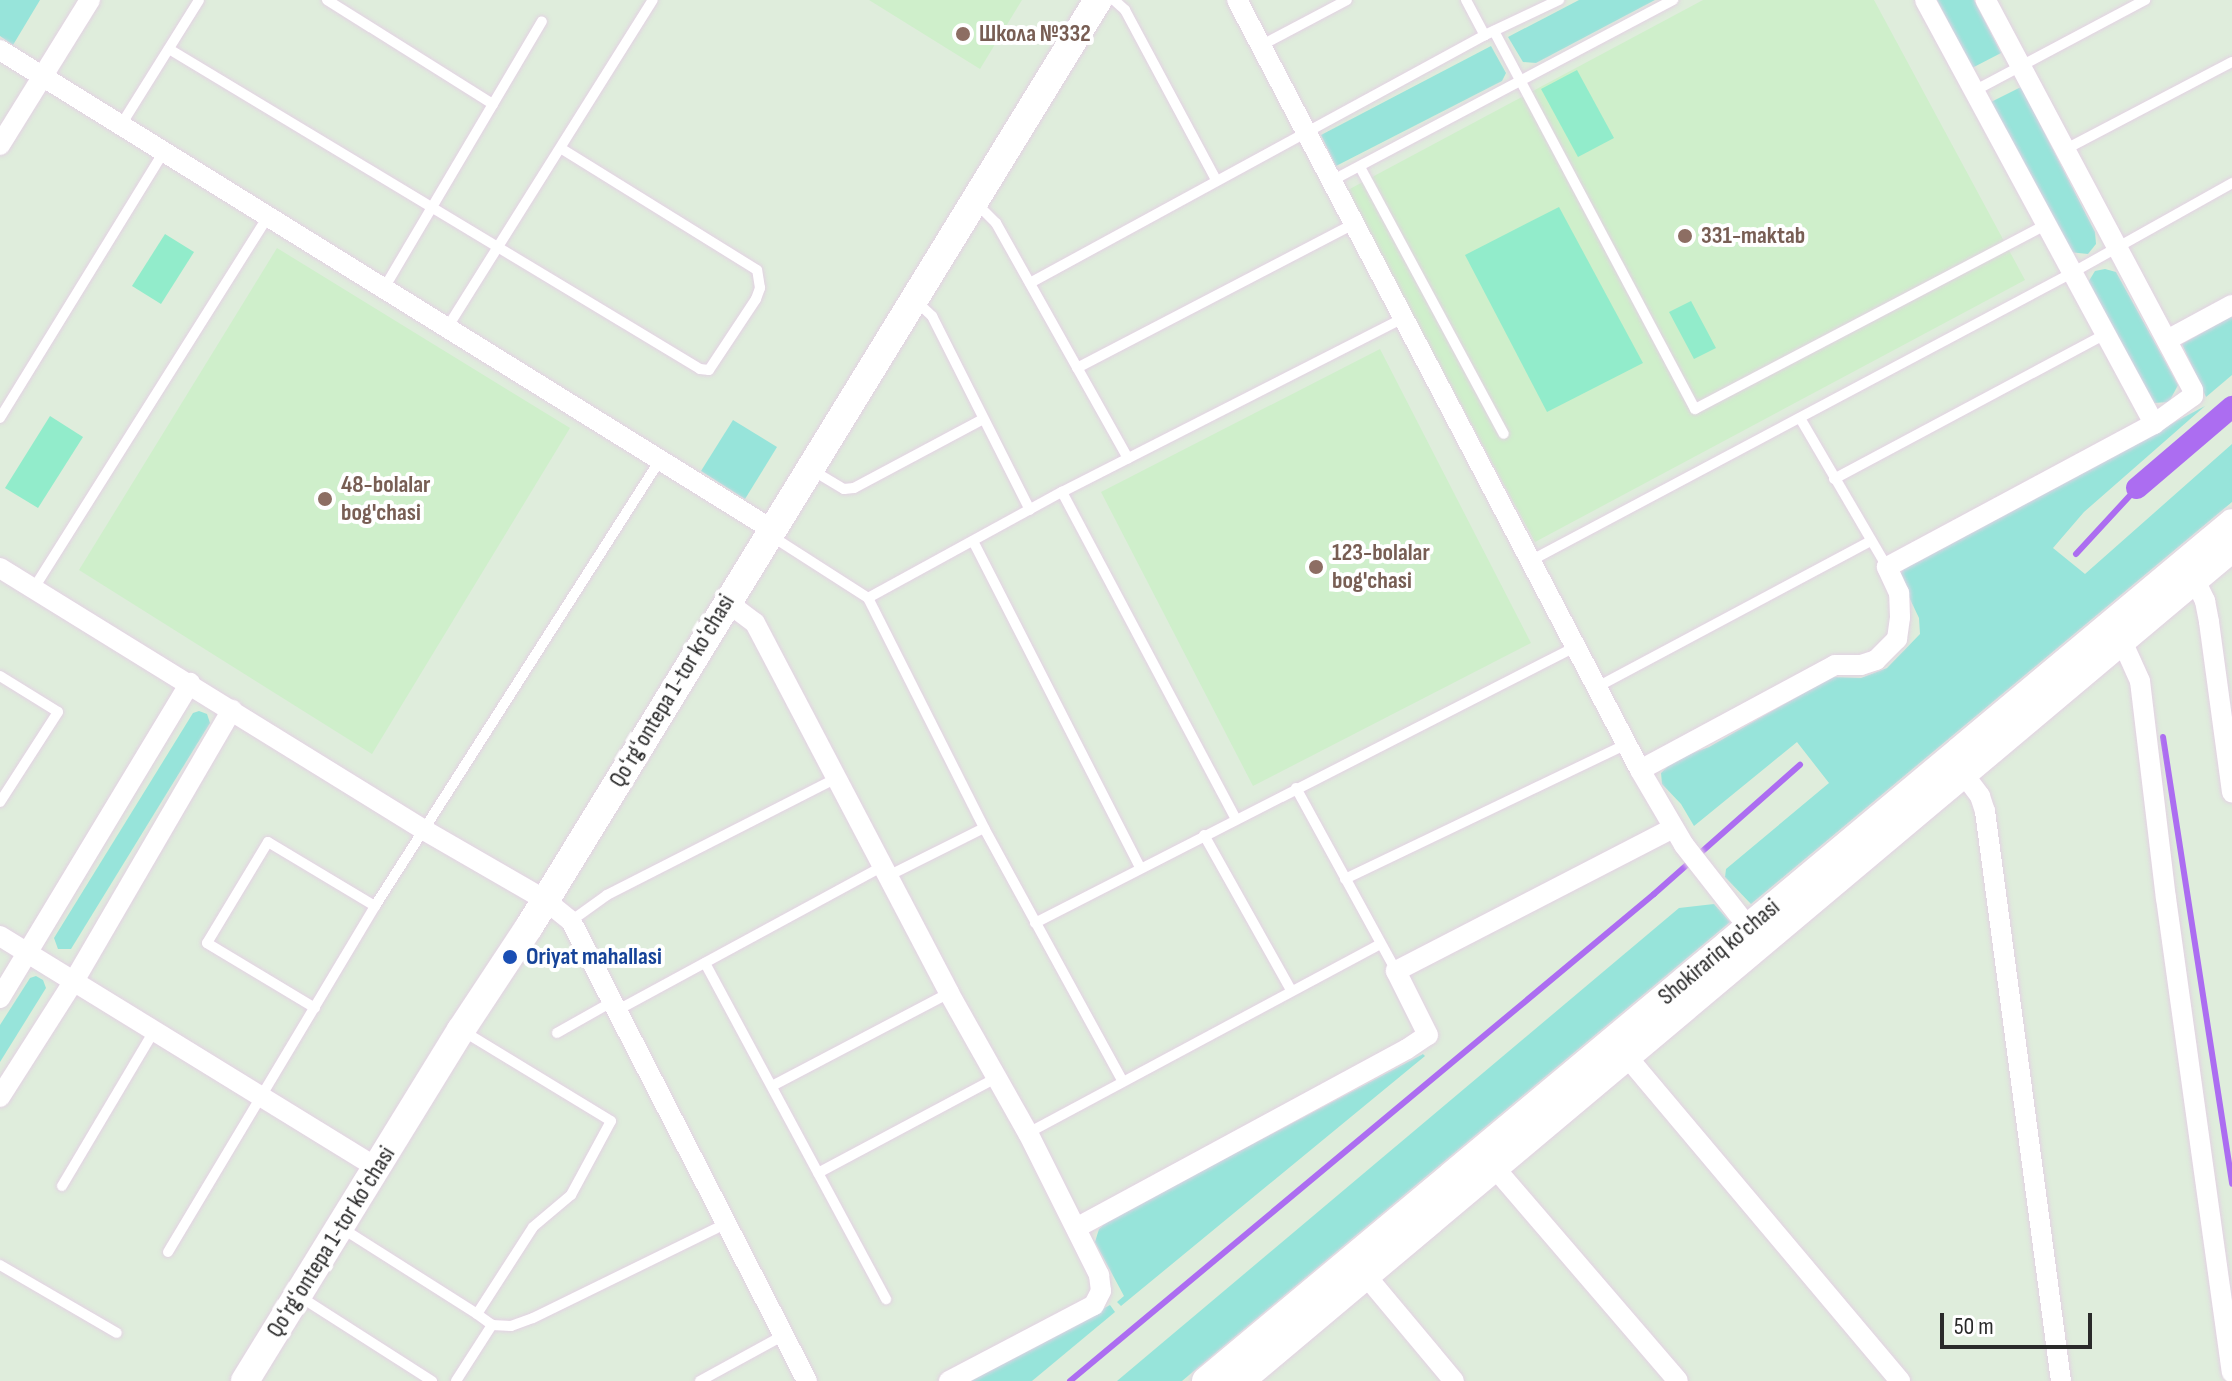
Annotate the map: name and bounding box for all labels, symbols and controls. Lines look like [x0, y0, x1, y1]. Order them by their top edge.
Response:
place label: Школа №332 [979, 20, 1091, 48]
marker: Школа №332 [954, 25, 972, 43]
place label: 331-maktab [1701, 222, 1805, 250]
marker: 331-maktab [1676, 227, 1694, 245]
place label: 48-bolalar bog'chasi [341, 471, 430, 527]
marker: 48-bolalar bog'chasi [316, 490, 334, 508]
place label: 123-bolalar bog'chasi [1332, 539, 1430, 595]
marker: 123-bolalar bog'chasi [1307, 558, 1325, 576]
street label: Qoʻrgʻontepa 1-tor koʻchasi [603, 589, 741, 793]
street label: Shokirariq ko'chasi [1652, 893, 1786, 1011]
place label: Oriyat mahallasi [526, 943, 662, 971]
marker: Oriyat mahallasi [501, 948, 519, 966]
street label: Qoʻrgʻontepa 1-tor koʻchasi [261, 1141, 401, 1343]
scale bar [1944, 1297, 2096, 1347]
text: 50 m [1954, 1312, 1994, 1341]

